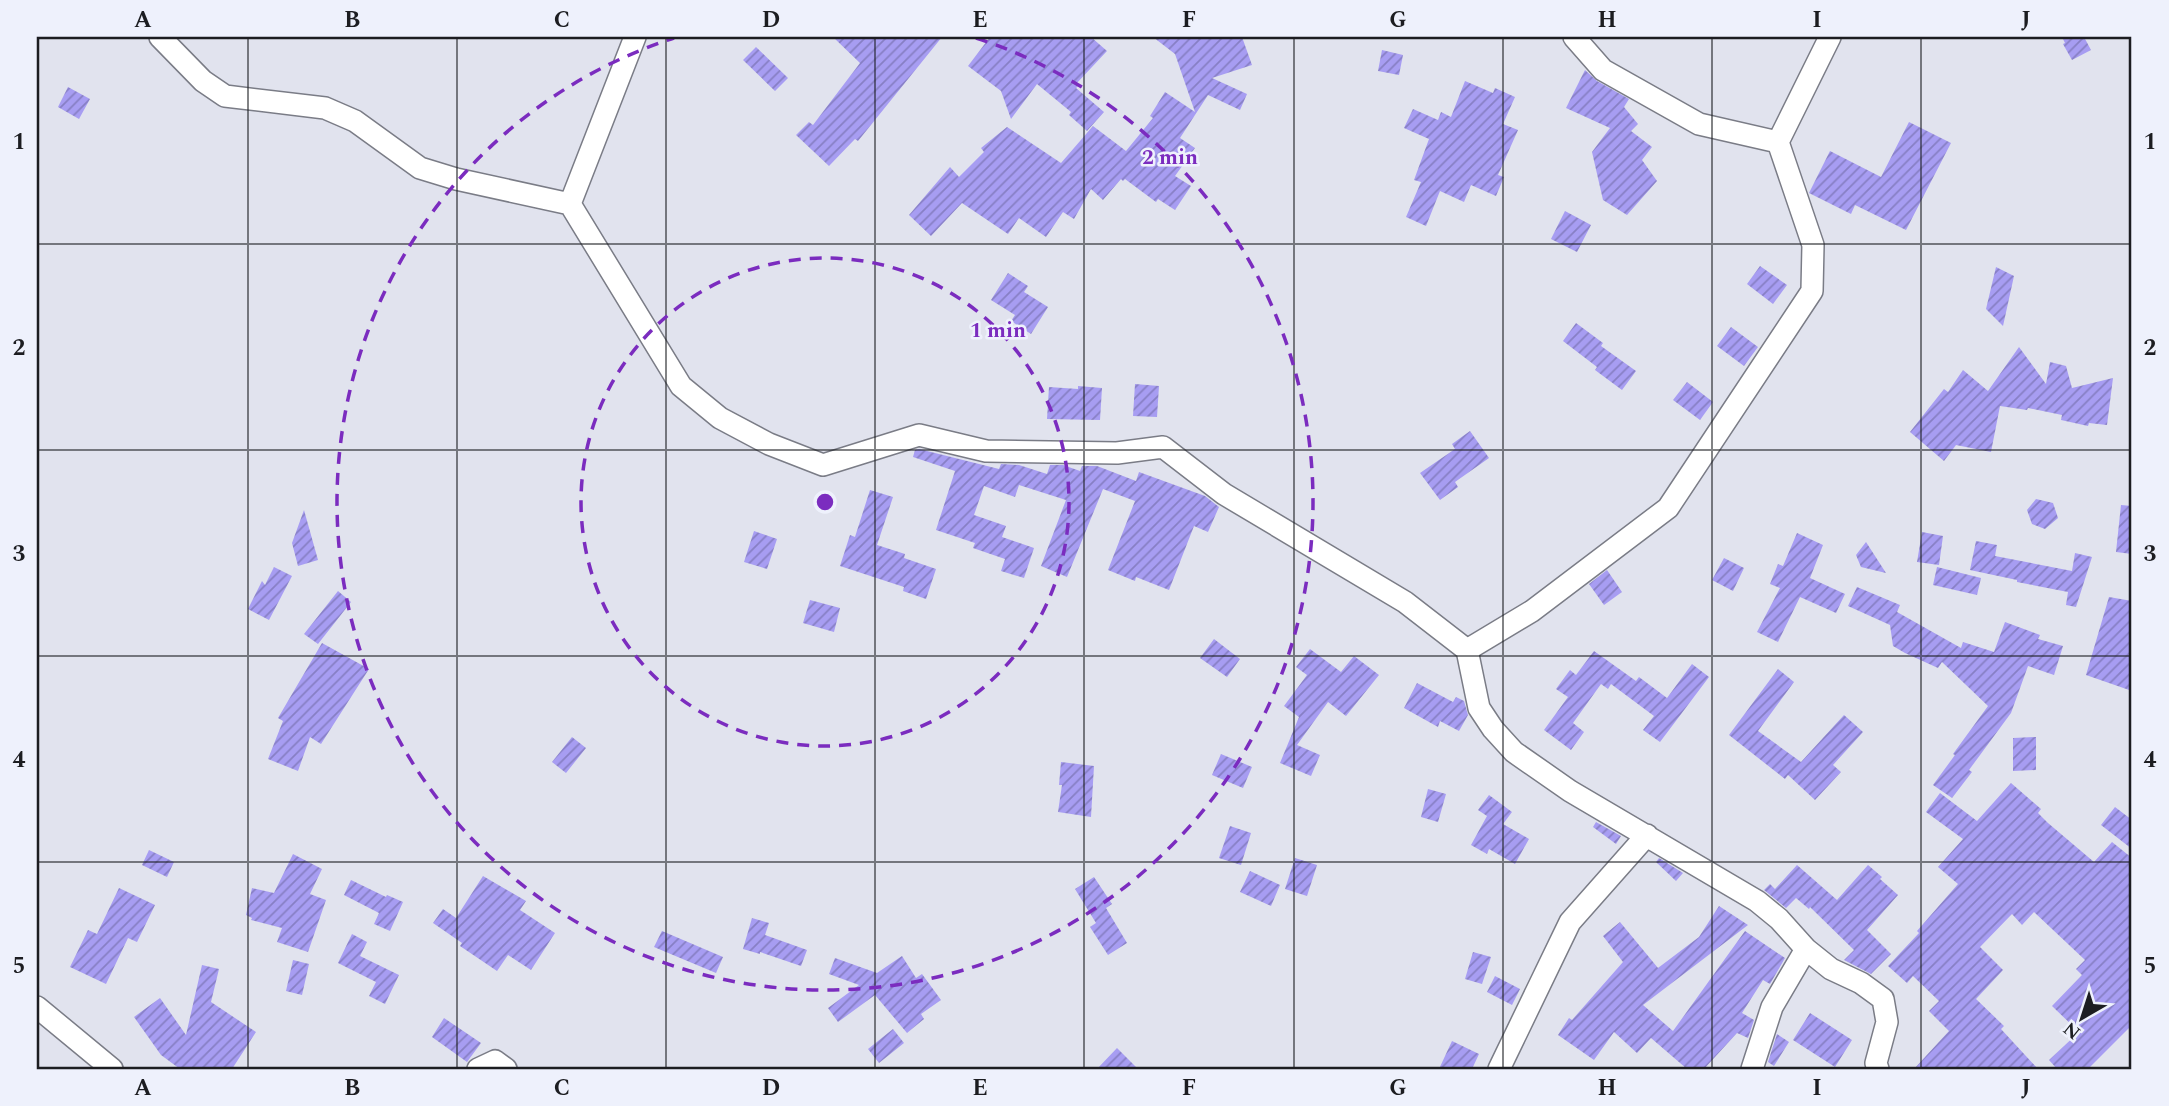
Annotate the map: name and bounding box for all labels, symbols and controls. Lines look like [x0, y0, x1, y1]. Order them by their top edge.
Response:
text: A [134, 3, 152, 38]
text: B [344, 3, 360, 38]
text: C [554, 3, 570, 38]
text: D [762, 3, 780, 38]
text: E [972, 3, 988, 38]
text: F [1182, 3, 1196, 38]
text: G [1389, 3, 1407, 38]
text: H [1597, 3, 1617, 38]
text: I [1812, 3, 1822, 38]
text: J [2021, 3, 2031, 38]
text: 1 [13, 125, 25, 160]
text: 1 [2144, 125, 2156, 160]
text: 2 min [1142, 142, 1198, 174]
text: 1 min [970, 315, 1026, 347]
text: 2 [13, 331, 26, 366]
text: 2 [2144, 331, 2157, 366]
centre of rings [813, 490, 837, 514]
text: 3 [13, 537, 26, 572]
text: 3 [2144, 537, 2157, 572]
text: 4 [13, 743, 26, 778]
text: 4 [2144, 743, 2157, 778]
text: 5 [13, 949, 25, 984]
text: 5 [2144, 949, 2156, 984]
north arrow [2046, 984, 2116, 1054]
text: N [2057, 1014, 2087, 1046]
text: A [134, 1071, 152, 1106]
text: B [344, 1071, 360, 1106]
text: C [554, 1071, 570, 1106]
text: D [762, 1071, 780, 1106]
text: E [972, 1071, 988, 1106]
text: F [1182, 1071, 1196, 1106]
text: G [1389, 1071, 1407, 1106]
text: H [1597, 1071, 1617, 1106]
text: I [1812, 1071, 1822, 1106]
text: J [2021, 1071, 2031, 1106]

